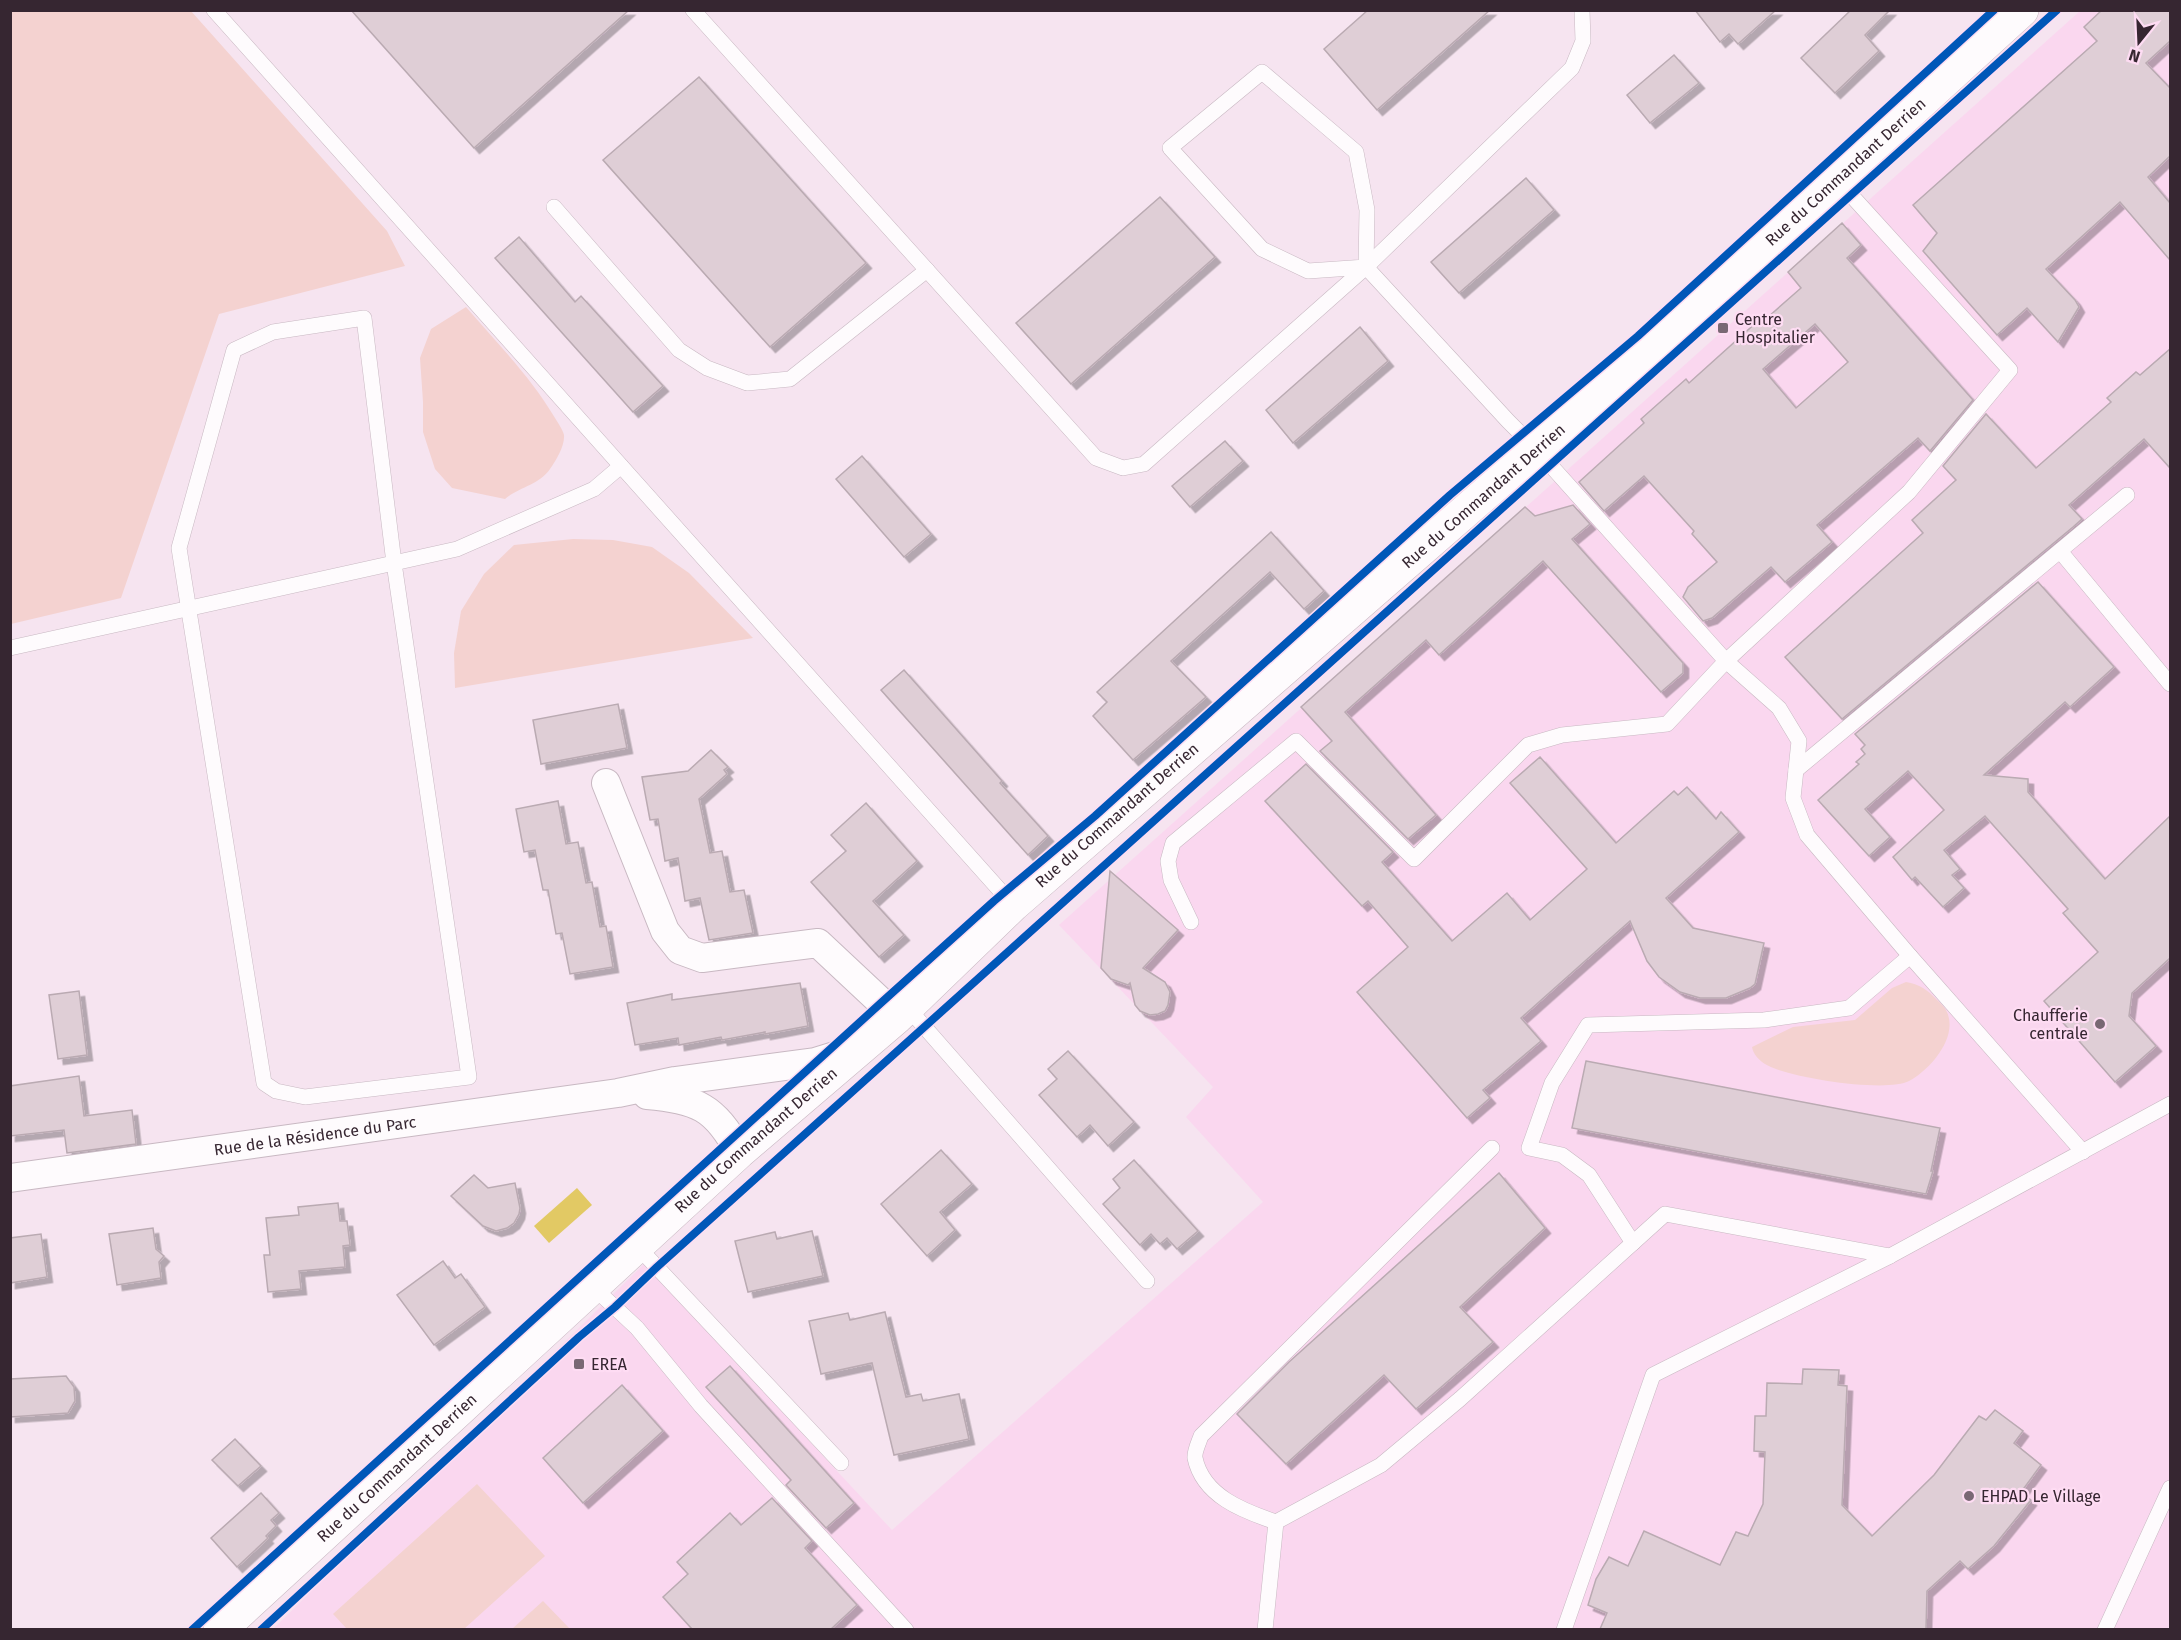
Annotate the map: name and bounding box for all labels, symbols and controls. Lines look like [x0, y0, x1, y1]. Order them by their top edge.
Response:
north arrow [2109, 12, 2169, 72]
text: N [2127, 45, 2142, 66]
street label: Rue du Commandant Derrien [1761, 94, 1930, 250]
place label: Centre Hospitalier [1735, 310, 1816, 347]
marker: Centre Hospitalier [1716, 321, 1730, 335]
street label: Rue du Commandant Derrien [1398, 420, 1569, 572]
street label: Rue du Commandant Derrien [1031, 739, 1203, 891]
place label: Chaufferie centrale [2013, 1006, 2088, 1043]
marker: Chaufferie centrale [2093, 1017, 2107, 1031]
street label: Rue du Commandant Derrien [671, 1064, 841, 1217]
street label: Rue de la Résidence du Parc [213, 1112, 418, 1159]
place label: EREA [591, 1355, 628, 1374]
marker: EREA [572, 1357, 586, 1371]
street label: Rue du Commandant Derrien [313, 1390, 481, 1546]
place label: EHPAD Le Village [1981, 1487, 2101, 1506]
marker: EHPAD Le Village [1962, 1489, 1976, 1503]

